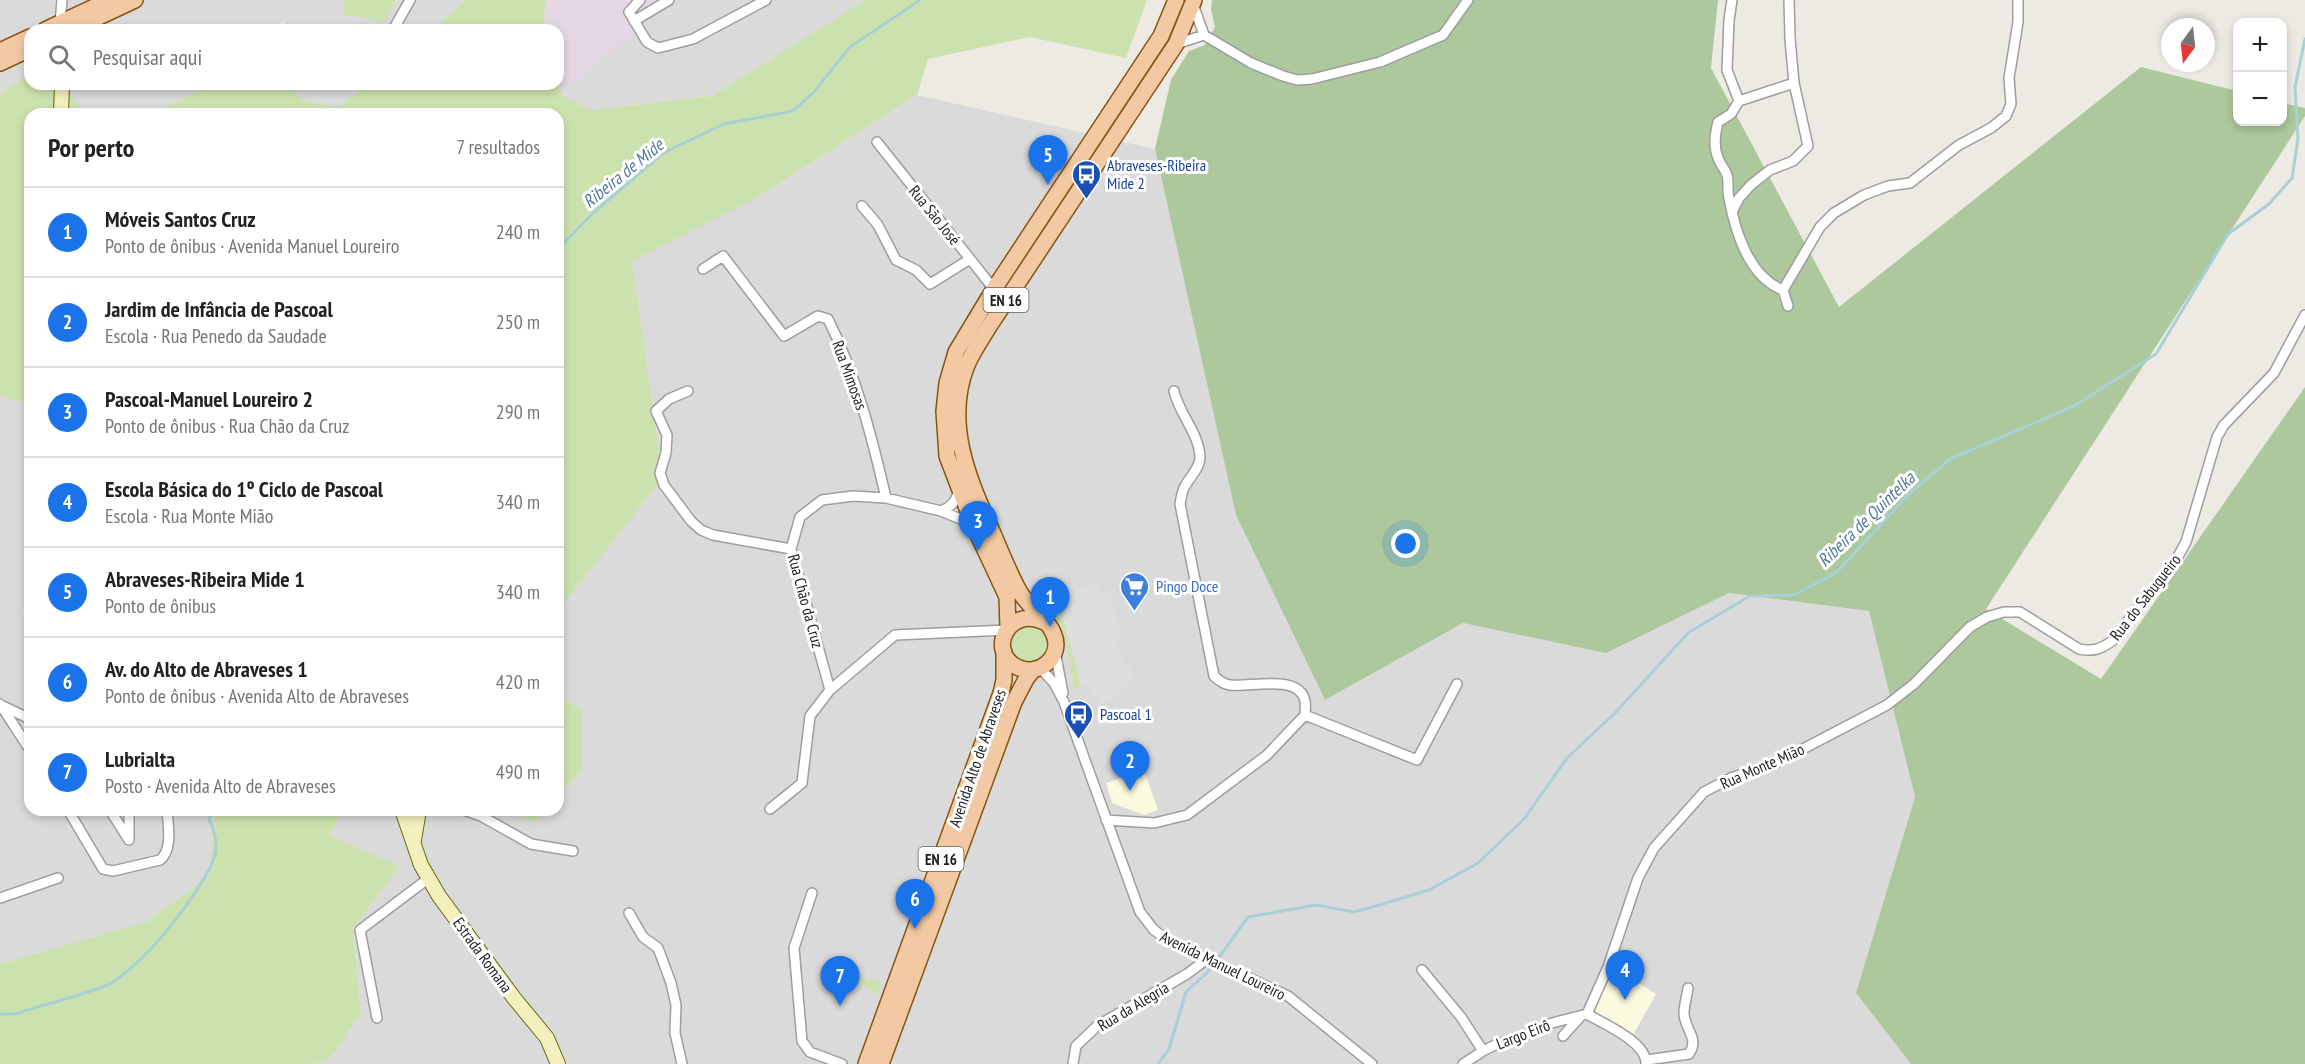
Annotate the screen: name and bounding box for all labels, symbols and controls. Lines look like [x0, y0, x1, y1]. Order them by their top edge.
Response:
north arrow [2161, 18, 2215, 72]
map controls [2233, 18, 2287, 126]
button: + [2233, 18, 2287, 72]
search box [24, 24, 564, 90]
icon: search [45, 41, 78, 74]
text: Pesquisar aqui [93, 43, 202, 71]
button: − [2233, 72, 2287, 126]
text: Por perto [48, 131, 134, 164]
water label: Ribeira de Mide [578, 132, 669, 213]
text: 7 resultados [456, 134, 540, 160]
pin: 5 [1028, 136, 1068, 185]
place label: Abraveses-Ribeira Mide 2 [1107, 155, 1206, 193]
bus stop icon: Abraveses-Ribeira Mide 2 [1070, 158, 1102, 200]
street label: Rua São José [905, 181, 965, 249]
text: Móveis Santos Cruz [105, 205, 256, 233]
text: 1 [63, 219, 72, 245]
text: 240 m [496, 219, 540, 245]
text: Ponto de ônibus · Avenida Manuel Loureiro [105, 233, 400, 259]
road number: EN 16 [984, 288, 1028, 312]
text: Jardim de Infância de Pascoal [105, 295, 333, 323]
text: 2 [63, 309, 72, 335]
text: 250 m [496, 309, 540, 335]
text: Escola · Rua Penedo da Saudade [105, 323, 327, 349]
street label: Rua Mimosas [828, 337, 872, 413]
text: Pascoal-Manuel Loureiro 2 [105, 385, 313, 413]
text: 3 [63, 399, 72, 425]
text: 290 m [496, 399, 540, 425]
text: Ponto de ônibus · Rua Chão da Cruz [105, 413, 349, 439]
water label: Ribeira de Quintelka [1812, 466, 1920, 571]
text: Escola Básica do 1º Ciclo de Pascoal [105, 475, 383, 503]
text: 4 [63, 489, 72, 515]
text: 340 m [496, 489, 540, 515]
pin: 3 [958, 502, 998, 551]
text: Escola · Rua Monte Mião [105, 503, 273, 529]
your location [1391, 529, 1420, 558]
street label: Rua do Sabugueiro [2105, 550, 2185, 644]
street label: Rua Chão da Cruz [784, 552, 828, 650]
text: Abraveses-Ribeira Mide 1 [105, 565, 305, 593]
supermarket icon: Pingo Doce [1119, 570, 1151, 612]
place label: Pingo Doce [1156, 576, 1218, 596]
pin: 1 [1030, 578, 1070, 627]
text: 5 [63, 579, 72, 605]
text: 340 m [496, 579, 540, 605]
text: Ponto de ônibus [105, 593, 216, 619]
text: Av. do Alto de Abraveses 1 [105, 655, 308, 683]
text: 6 [63, 669, 72, 695]
text: 420 m [496, 669, 540, 695]
text: Ponto de ônibus · Avenida Alto de Abraveses [105, 683, 409, 709]
street label: Avenida Alto de Abraveses [944, 686, 1010, 830]
bus stop icon: Pascoal 1 [1063, 698, 1095, 740]
place label: Pascoal 1 [1100, 704, 1152, 724]
street label: Rua Monte Mião [1717, 739, 1807, 793]
pin: 2 [1110, 742, 1150, 791]
text: Lubrialta [105, 745, 175, 773]
text: 7 [63, 759, 72, 785]
text: 490 m [496, 759, 540, 785]
text: Posto · Avenida Alto de Abraveses [105, 773, 336, 799]
road number: EN 16 [918, 847, 964, 871]
pin: 6 [896, 880, 934, 929]
street label: Estrada Romana [449, 913, 517, 997]
street label: Avenida Manuel Loureiro [1157, 926, 1289, 1004]
pin: 4 [1606, 950, 1644, 1000]
pin: 7 [820, 956, 860, 1006]
street label: Rua da Alegria [1094, 977, 1172, 1035]
street label: Largo Eirô [1493, 1015, 1553, 1053]

